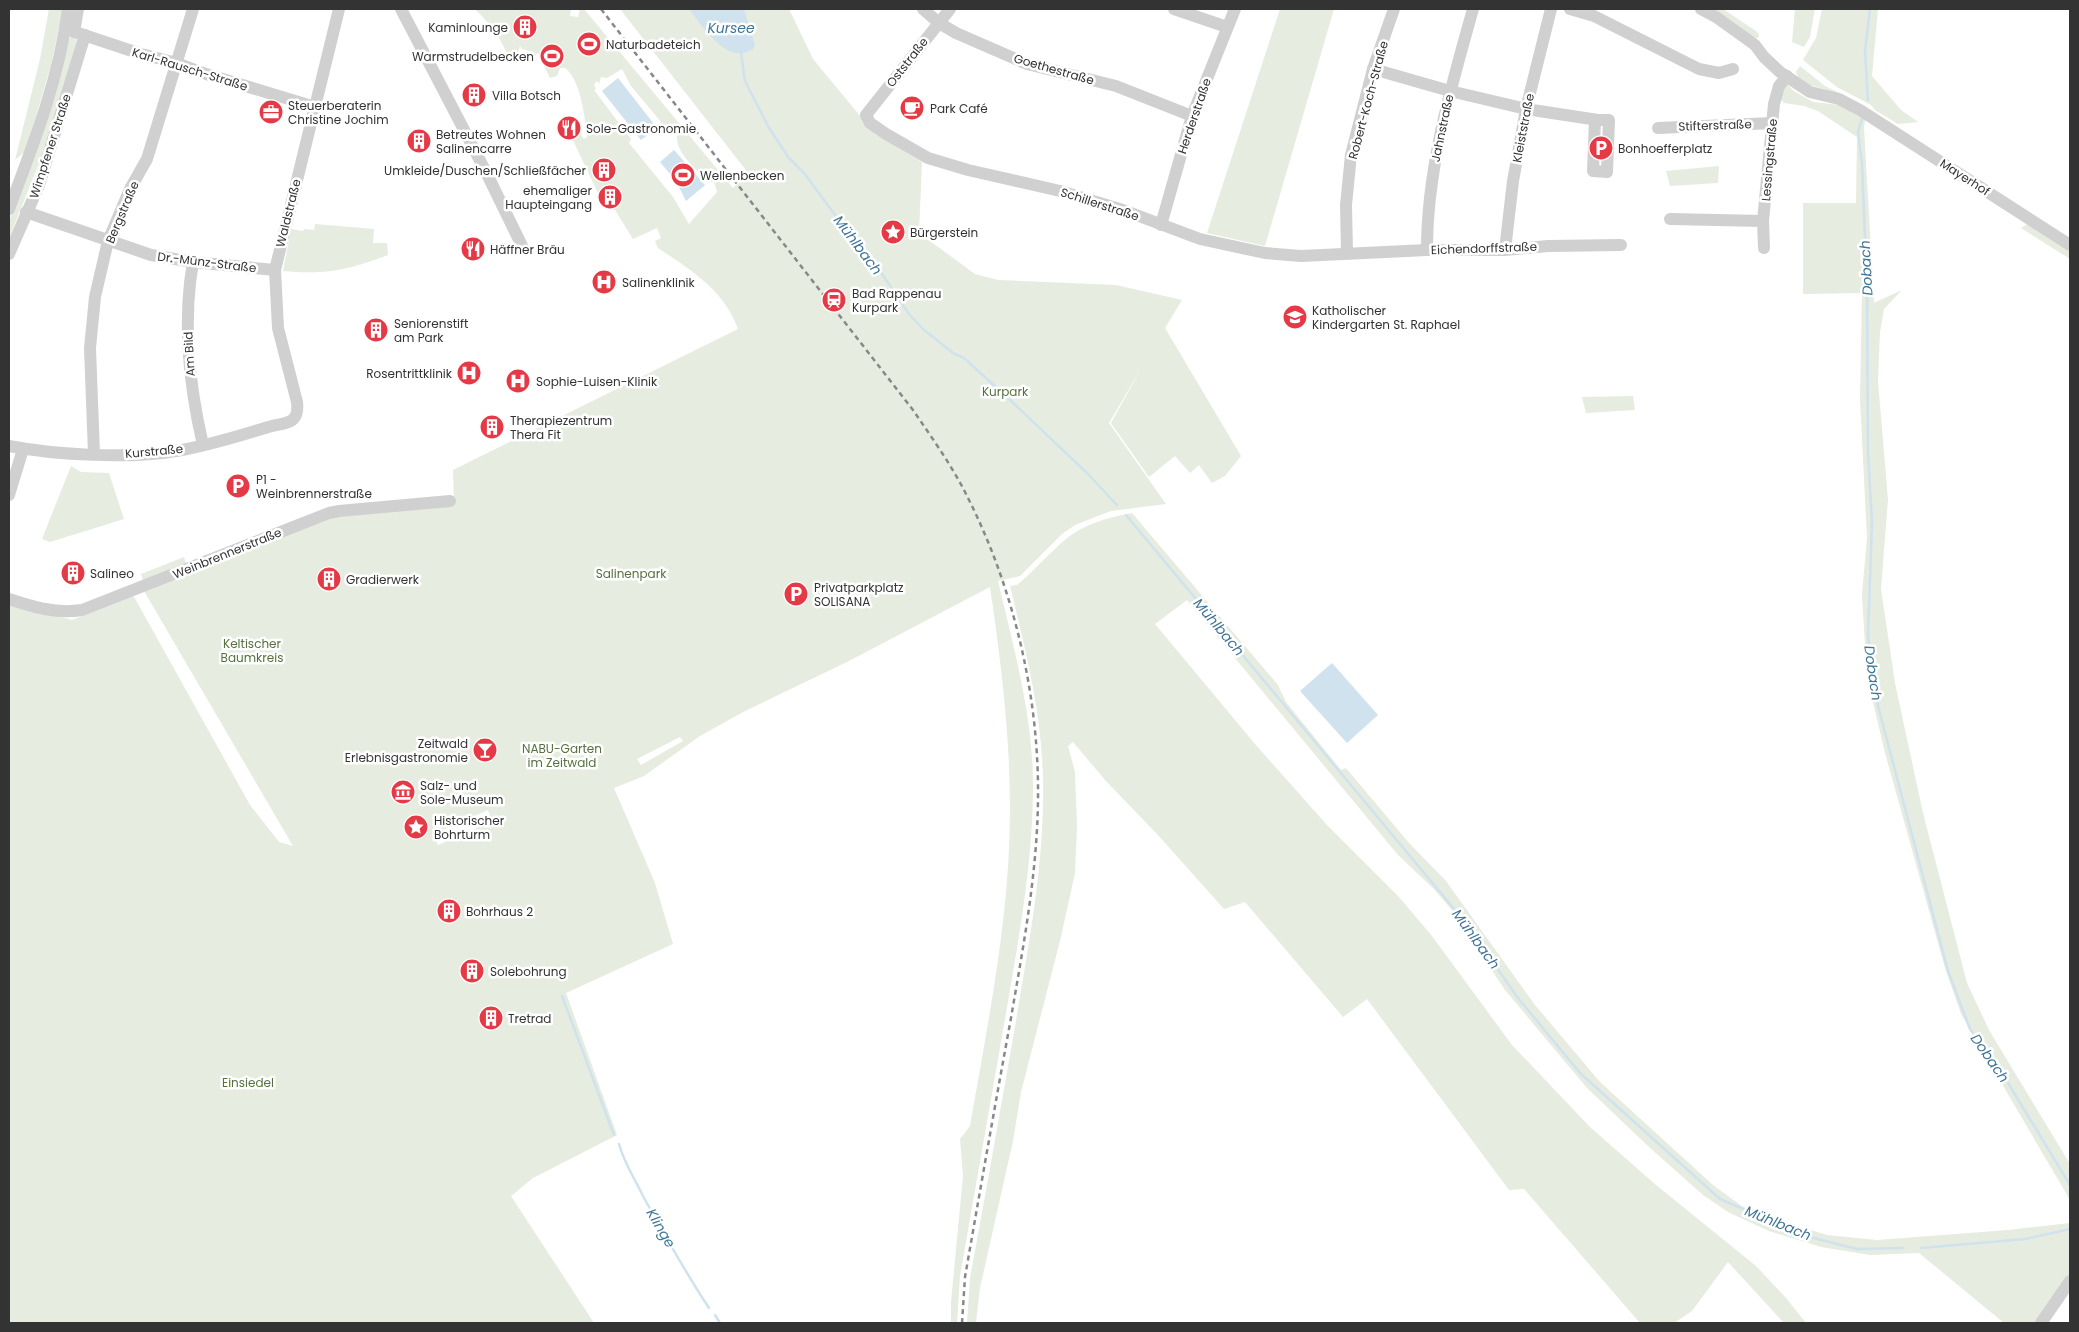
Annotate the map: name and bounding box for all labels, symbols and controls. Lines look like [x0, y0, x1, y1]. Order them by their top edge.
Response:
building icon: Kaminlounge [512, 14, 538, 40]
water label: Kursee [707, 18, 755, 38]
place label: Kaminlounge [428, 19, 508, 36]
sports icon: Naturbadeteich [576, 31, 602, 57]
street label: Oststraße [882, 34, 932, 90]
place label: Naturbadeteich [606, 36, 701, 53]
street label: Robert-Koch-Straße [1344, 39, 1392, 161]
street label: Karl-Rausch-Straße [130, 43, 250, 95]
sports icon: Warmstrudelbecken [539, 43, 565, 69]
place label: Warmstrudelbecken [412, 48, 534, 65]
street label: Goethestraße [1012, 49, 1096, 89]
street label: Herderstraße [1173, 76, 1215, 156]
building icon: Villa Botsch [461, 82, 487, 108]
place label: Villa Botsch [492, 87, 561, 104]
street label: Wimpfener Straße [25, 92, 75, 200]
street label: Kleiststraße [1508, 92, 1538, 164]
street label: Jahnstraße [1427, 93, 1457, 163]
cafe icon: Park Café [899, 95, 925, 121]
place label: Steuerberaterin Christine Jochim [288, 97, 389, 128]
office icon: Steuerberaterin Christine Jochim [258, 99, 284, 125]
place label: Park Café [930, 100, 988, 117]
restaurant icon: Sole-Gastronomie [556, 115, 582, 141]
street label: Stifterstraße [1678, 115, 1752, 135]
street label: Lessingstraße [1757, 118, 1781, 202]
place label: Sole-Gastronomie [586, 120, 696, 137]
place label: Betreutes Wohnen Salinencarre [436, 126, 546, 157]
building icon: Betreutes Wohnen Salinencarre [406, 128, 432, 154]
parking icon: Bonhoefferplatz [1588, 135, 1614, 161]
place label: Bonhoefferplatz [1618, 140, 1712, 157]
street label: Mayerhof [1937, 155, 1993, 200]
building icon: Umkleide/Duschen/Schließfächer [591, 157, 617, 183]
place label: Umkleide/Duschen/Schließfächer [384, 162, 587, 179]
sports icon: Wellenbecken [670, 162, 696, 188]
place label: Wellenbecken [700, 167, 784, 184]
street label: Waldstraße [271, 177, 305, 249]
street label: Bergstraße [101, 178, 143, 246]
place label: ehemaliger Haupteingang [505, 182, 593, 213]
street label: Schillerstraße [1059, 183, 1141, 225]
building icon: ehemaliger Haupteingang [597, 184, 623, 210]
water label: Mühlbach [829, 211, 887, 279]
place icon: Bürgerstein [880, 219, 906, 245]
place label: Bürgerstein [910, 224, 978, 241]
restaurant icon: Häffner Bräu [460, 236, 486, 262]
street label: Eichendorffstraße [1431, 238, 1537, 258]
water label: Dobach [1855, 240, 1877, 296]
place label: Häffner Bräu [490, 241, 565, 258]
street label: Dr.-Münz-Straße [157, 248, 257, 276]
hospital icon: Salinenklinik [591, 269, 617, 295]
place label: Salinenklinik [622, 274, 696, 291]
place label: Bad Rappenau Kurpark [852, 285, 941, 316]
station icon: Bad Rappenau Kurpark [821, 287, 847, 313]
place label: Katholischer Kindergarten St. Raphael [1312, 302, 1460, 333]
school or university icon: Katholischer Kindergarten St. Raphael [1282, 304, 1308, 330]
place label: Seniorenstift am Park [394, 315, 468, 346]
building icon: Seniorenstift am Park [363, 317, 389, 343]
street label: Am Bild [179, 331, 199, 377]
hospital icon: Rosentrittklinik [456, 360, 482, 386]
place label: Rosentrittklinik [366, 365, 453, 382]
hospital icon: Sophie-Luisen-Klinik [505, 368, 531, 394]
place label: Sophie-Luisen-Klinik [536, 373, 658, 390]
park label: Kurpark [982, 383, 1029, 400]
place label: Therapiezentrum Thera Fit [510, 412, 612, 443]
building icon: Therapiezentrum Thera Fit [479, 414, 505, 440]
street label: Kurstraße [124, 440, 184, 462]
place label: P1 - Weinbrennerstraße [256, 471, 372, 502]
parking icon: P1 - Weinbrennerstraße [225, 473, 251, 499]
street label: Weinbrennerstraße [170, 523, 284, 583]
building icon: Salineo [60, 560, 86, 586]
place label: Salineo [90, 565, 134, 582]
park label: Salinenpark [596, 565, 667, 582]
building icon: Gradierwerk [316, 566, 342, 592]
place label: Gradierwerk [346, 571, 420, 588]
place label: Privatparkplatz SOLISANA [814, 579, 903, 610]
parking icon: Privatparkplatz SOLISANA [783, 581, 809, 607]
water label: Mühlbach [1189, 594, 1249, 660]
park label: Keltischer Baumkreis [221, 635, 283, 666]
water label: Dobach [1859, 644, 1887, 702]
place label: Zeitwald Erlebnisgastronomie [345, 735, 468, 766]
bar icon: Zeitwald Erlebnisgastronomie [472, 737, 498, 763]
park label: NABU-Garten im Zeitwald [522, 740, 602, 771]
place label: Salz- und Sole-Museum [420, 777, 504, 808]
museum icon: Salz- und Sole-Museum [390, 779, 416, 805]
place label: Historischer Bohrturm [434, 812, 505, 843]
place icon: Historischer Bohrturm [403, 814, 429, 840]
building icon: Bohrhaus 2 [436, 898, 462, 924]
place label: Bohrhaus 2 [466, 903, 533, 920]
water label: Mühlbach [1447, 905, 1505, 973]
building icon: Solebohrung [459, 958, 485, 984]
place label: Solebohrung [490, 963, 567, 980]
building icon: Tretrad [478, 1005, 504, 1031]
place label: Tretrad [508, 1010, 551, 1027]
water label: Dobach [1966, 1030, 2014, 1086]
park label: Einsiedel [222, 1074, 274, 1091]
water label: Mühlbach [1742, 1201, 1814, 1245]
water label: Klinge [642, 1205, 680, 1252]

